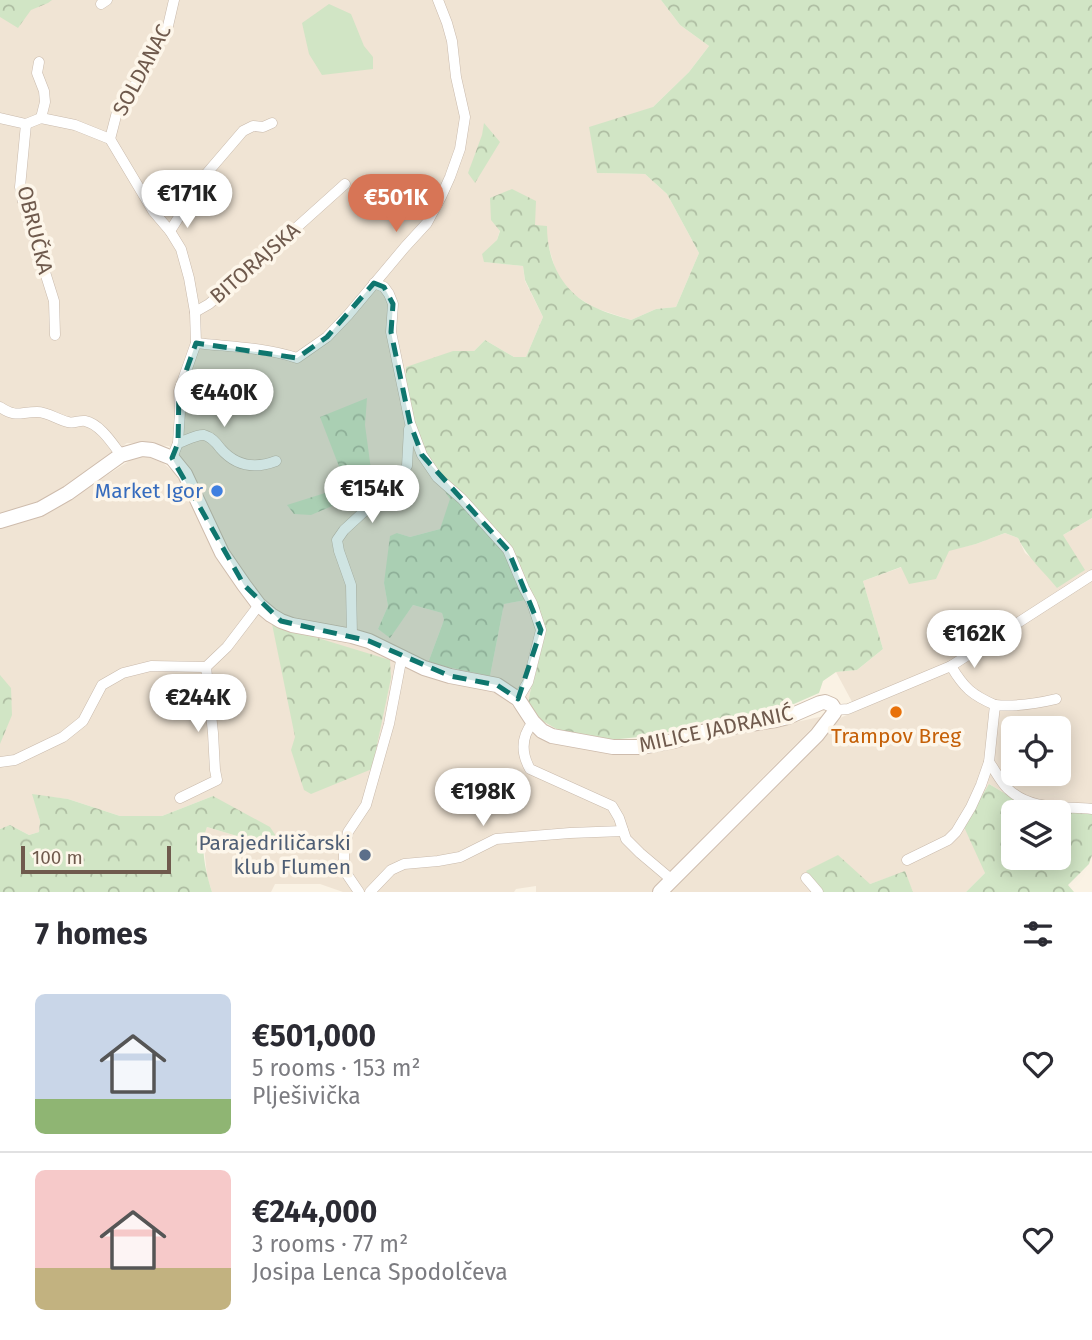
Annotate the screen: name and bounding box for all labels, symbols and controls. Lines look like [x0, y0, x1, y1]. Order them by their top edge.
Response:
street label: SOLDANAC [107, 20, 177, 120]
pin: €171K [138, 170, 236, 230]
pin: €501K [347, 174, 445, 234]
text: €171K [157, 179, 217, 207]
street label: OBRUČKA [12, 183, 58, 277]
text: €501K [364, 183, 428, 211]
street label: BITORAJSKA [205, 217, 305, 309]
pin: €440K [175, 370, 273, 429]
text: €440K [191, 378, 257, 406]
pin: €154K [323, 466, 421, 525]
text: €154K [340, 474, 404, 502]
place label: Market Igor [95, 478, 203, 504]
marker: Market Igor [209, 483, 225, 499]
pin: €162K [925, 610, 1023, 670]
text: €162K [943, 619, 1005, 647]
pin: €244K [149, 674, 247, 734]
text: €244K [165, 683, 231, 711]
street label: MILICE JADRANIĆ [637, 700, 796, 758]
marker: Trampov Breg [888, 704, 904, 720]
map controls [1001, 716, 1071, 870]
button: locate [1001, 716, 1071, 786]
place label: Trampov Breg [831, 723, 961, 749]
pin: €198K [434, 768, 532, 828]
text: €198K [451, 777, 515, 805]
button: layers [1001, 800, 1071, 870]
place label: Parajedriličarski klub Flumen [198, 830, 351, 880]
scale bar [21, 843, 172, 875]
text: 100 m [32, 846, 83, 869]
marker: Parajedriličarski klub Flumen [357, 847, 373, 863]
icon: filters [1019, 915, 1057, 953]
text: 7 homes [35, 916, 147, 952]
text: €501,000 [252, 1018, 376, 1054]
icon: home [91, 1022, 175, 1106]
icon: heart [1019, 1045, 1057, 1083]
text: 5 rooms · 153 m² [252, 1054, 421, 1082]
text: Plješivička [252, 1082, 361, 1110]
text: €244,000 [252, 1194, 377, 1230]
icon: home [91, 1198, 175, 1282]
icon: heart [1019, 1221, 1057, 1259]
text: 3 rooms · 77 m² [252, 1230, 408, 1258]
text: Josipa Lenca Spodolčeva [252, 1258, 508, 1286]

